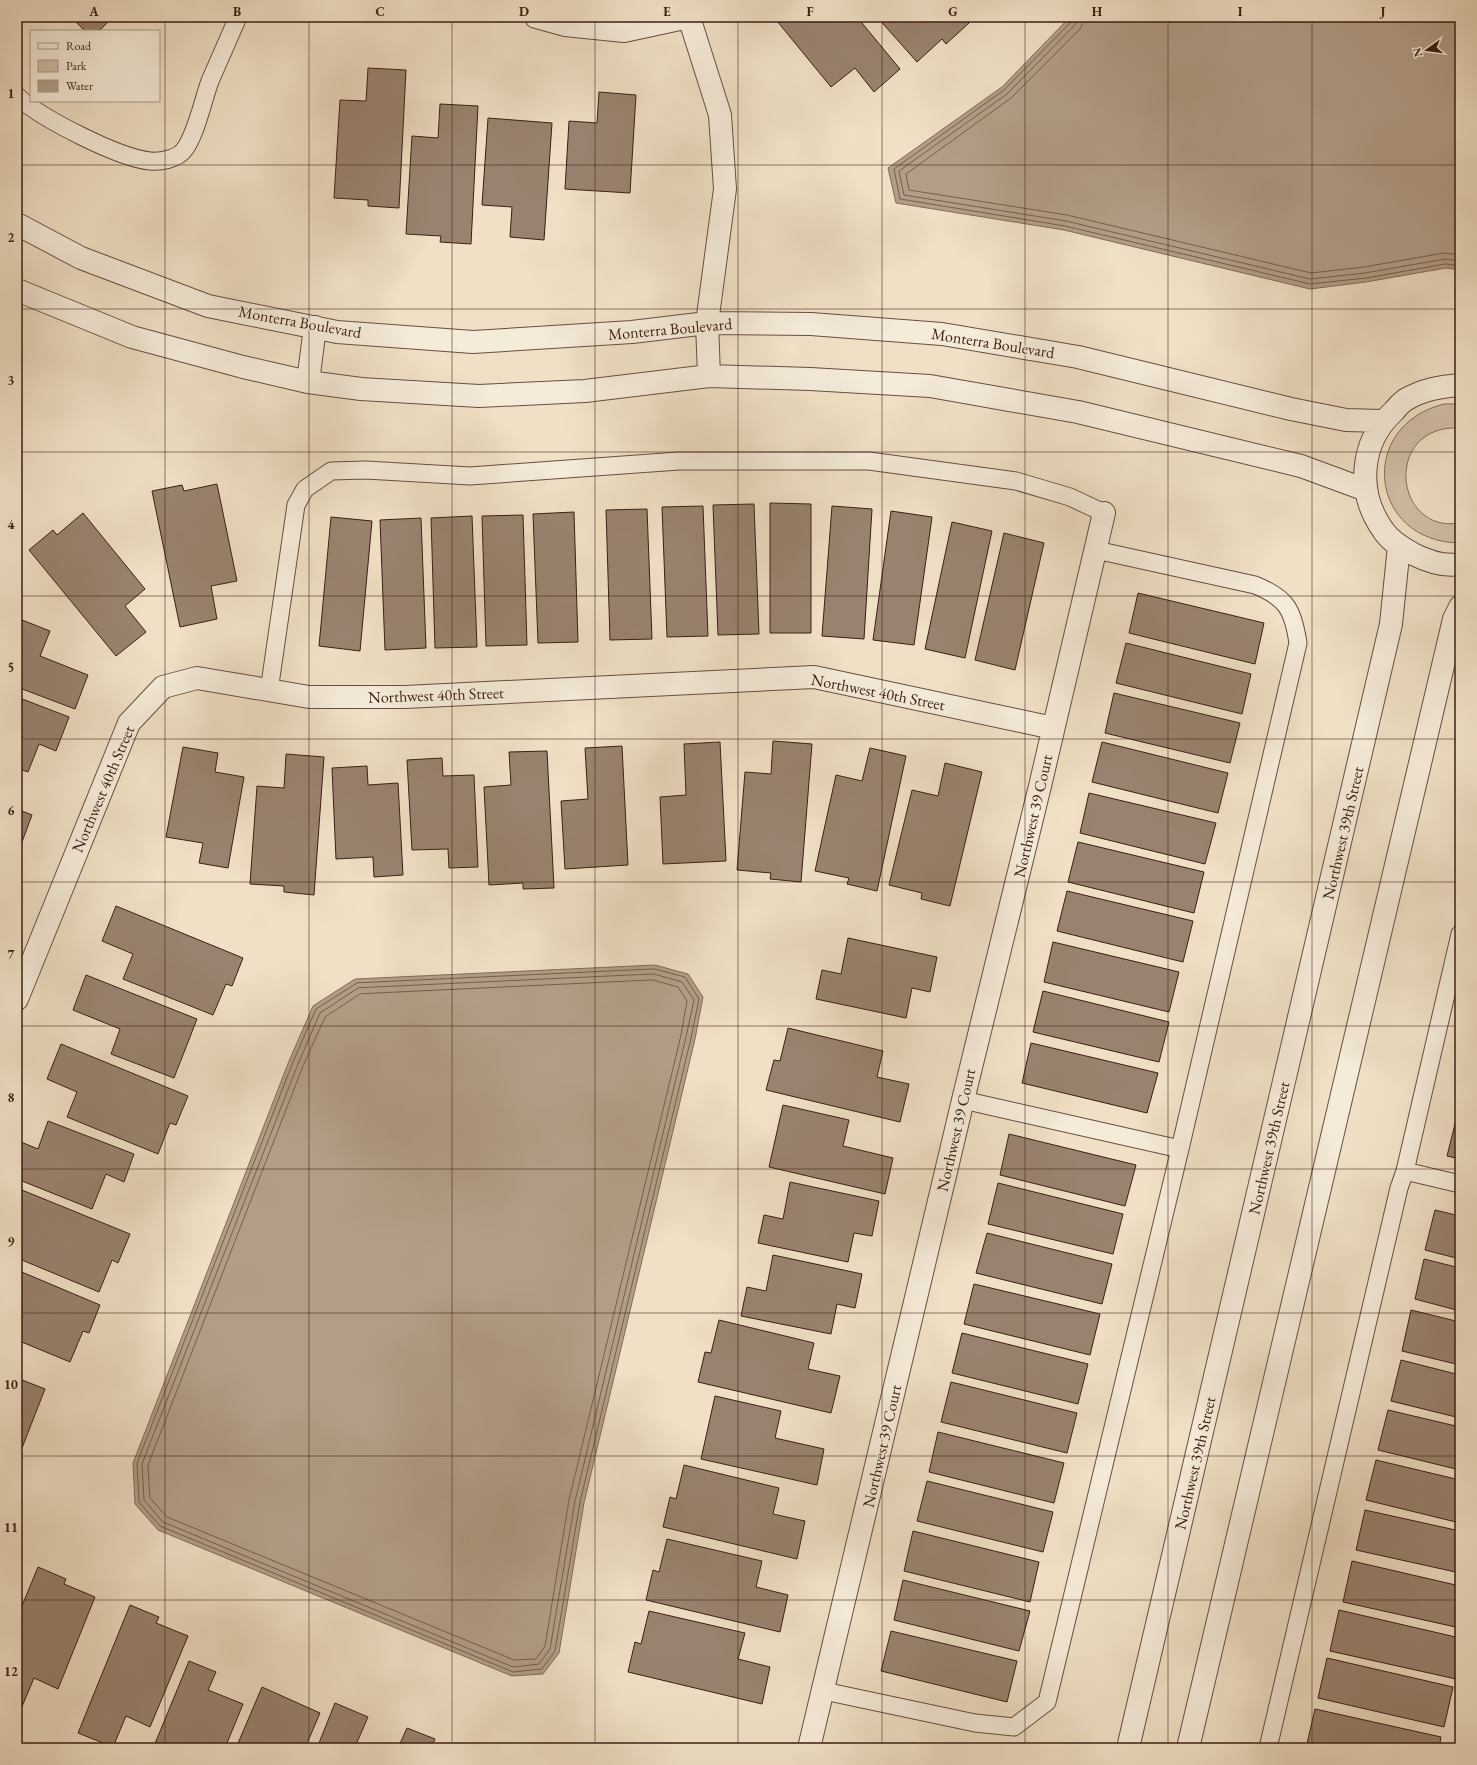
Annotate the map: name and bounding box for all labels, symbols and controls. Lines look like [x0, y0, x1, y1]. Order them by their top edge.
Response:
text: A [88, 3, 99, 20]
text: B [233, 3, 241, 20]
text: C [375, 3, 385, 20]
text: D [519, 3, 529, 20]
text: E [663, 3, 671, 20]
text: F [806, 3, 814, 20]
text: G [948, 3, 958, 20]
text: H [1092, 3, 1103, 20]
text: I [1238, 3, 1243, 20]
text: J [1379, 3, 1386, 20]
legend [30, 30, 160, 102]
north arrow [1407, 30, 1447, 70]
text: Road [66, 38, 92, 54]
text: N [1409, 46, 1425, 58]
text: Park [66, 58, 87, 74]
text: Water [66, 78, 93, 94]
text: 1 [8, 85, 15, 102]
text: 2 [8, 229, 15, 246]
street label: Monterra Boulevard [237, 301, 364, 343]
street label: Monterra Boulevard [607, 313, 734, 345]
street label: Monterra Boulevard [930, 323, 1057, 363]
text: 3 [8, 372, 15, 389]
text: 4 [8, 516, 15, 533]
text: 5 [8, 659, 14, 676]
street label: Northwest 40th Street [809, 669, 947, 715]
street label: Northwest 40th Street [368, 682, 504, 708]
street label: Northwest 40th Street [67, 722, 139, 856]
street label: Northwest 39 Court [1009, 752, 1057, 880]
street label: Northwest 39th Street [1317, 764, 1369, 902]
text: 6 [8, 802, 15, 819]
text: 7 [8, 946, 15, 963]
street label: Northwest 39 Court [932, 1066, 980, 1194]
street label: Northwest 39th Street [1243, 1079, 1295, 1217]
text: 8 [8, 1089, 15, 1106]
text: 9 [8, 1233, 15, 1250]
text: 10 [4, 1376, 18, 1393]
street label: Northwest 39 Court [858, 1382, 906, 1510]
street label: Northwest 39th Street [1169, 1394, 1221, 1532]
text: 11 [4, 1519, 18, 1536]
text: 12 [4, 1663, 18, 1680]

